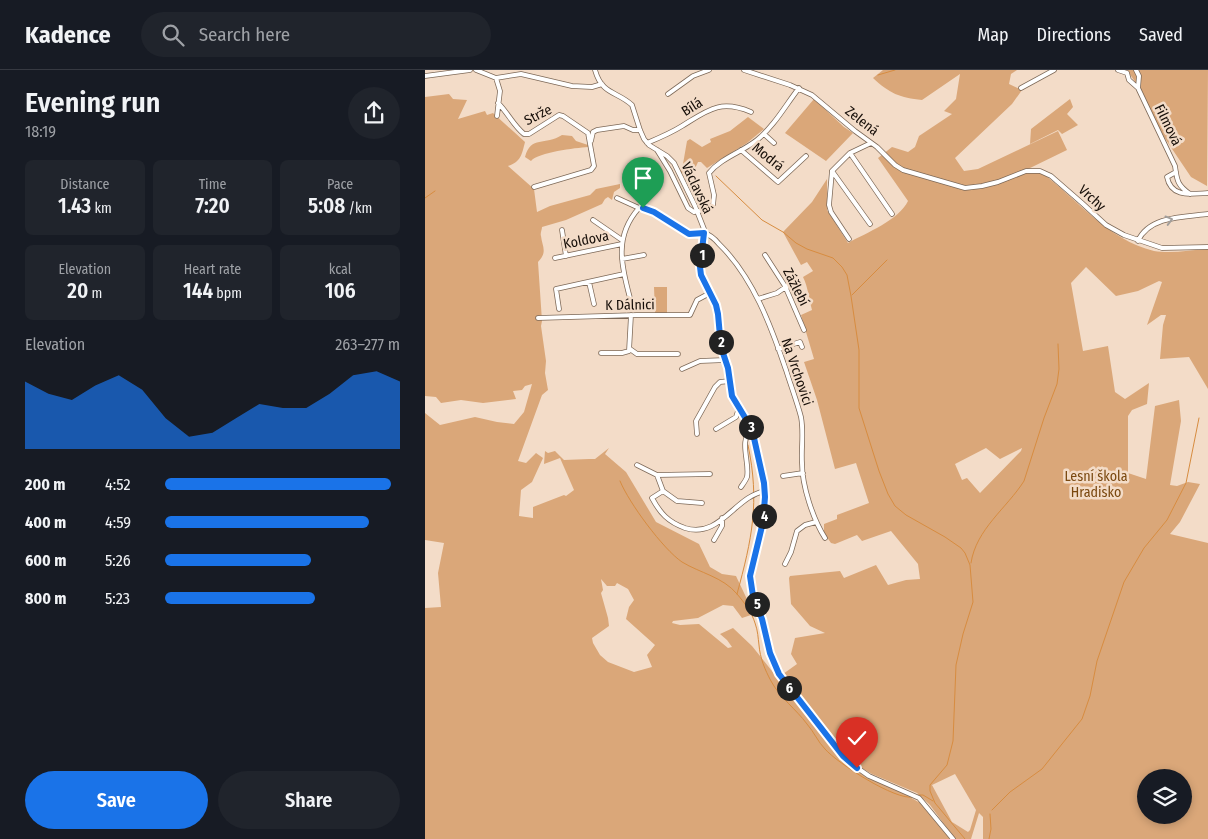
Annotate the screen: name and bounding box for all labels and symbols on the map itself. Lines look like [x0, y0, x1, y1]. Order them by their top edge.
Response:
street label: Bílá [678, 94, 706, 120]
street label: Strže [521, 101, 555, 129]
street label: Filmová [1151, 102, 1185, 149]
street label: Zelená [842, 103, 882, 139]
street label: Modrá [749, 139, 787, 175]
pin [622, 157, 664, 208]
street label: Václavská [678, 159, 716, 217]
street label: Vrchy [1075, 181, 1110, 215]
one-way arrow [1164, 215, 1173, 226]
street label: Koldova [562, 227, 610, 253]
pin: 1 [689, 242, 715, 268]
street label: Zážlebí [779, 265, 813, 309]
street label: K Dálnici [605, 296, 655, 314]
pin: 2 [709, 330, 733, 354]
street label: Na Vrchovici [778, 336, 816, 408]
pin: 3 [739, 414, 763, 440]
park label: Lesní škola Hradisko [1064, 468, 1128, 501]
pin: 4 [751, 504, 777, 528]
pin: 5 [745, 592, 769, 616]
pin: 6 [777, 676, 801, 700]
pin [836, 717, 878, 768]

